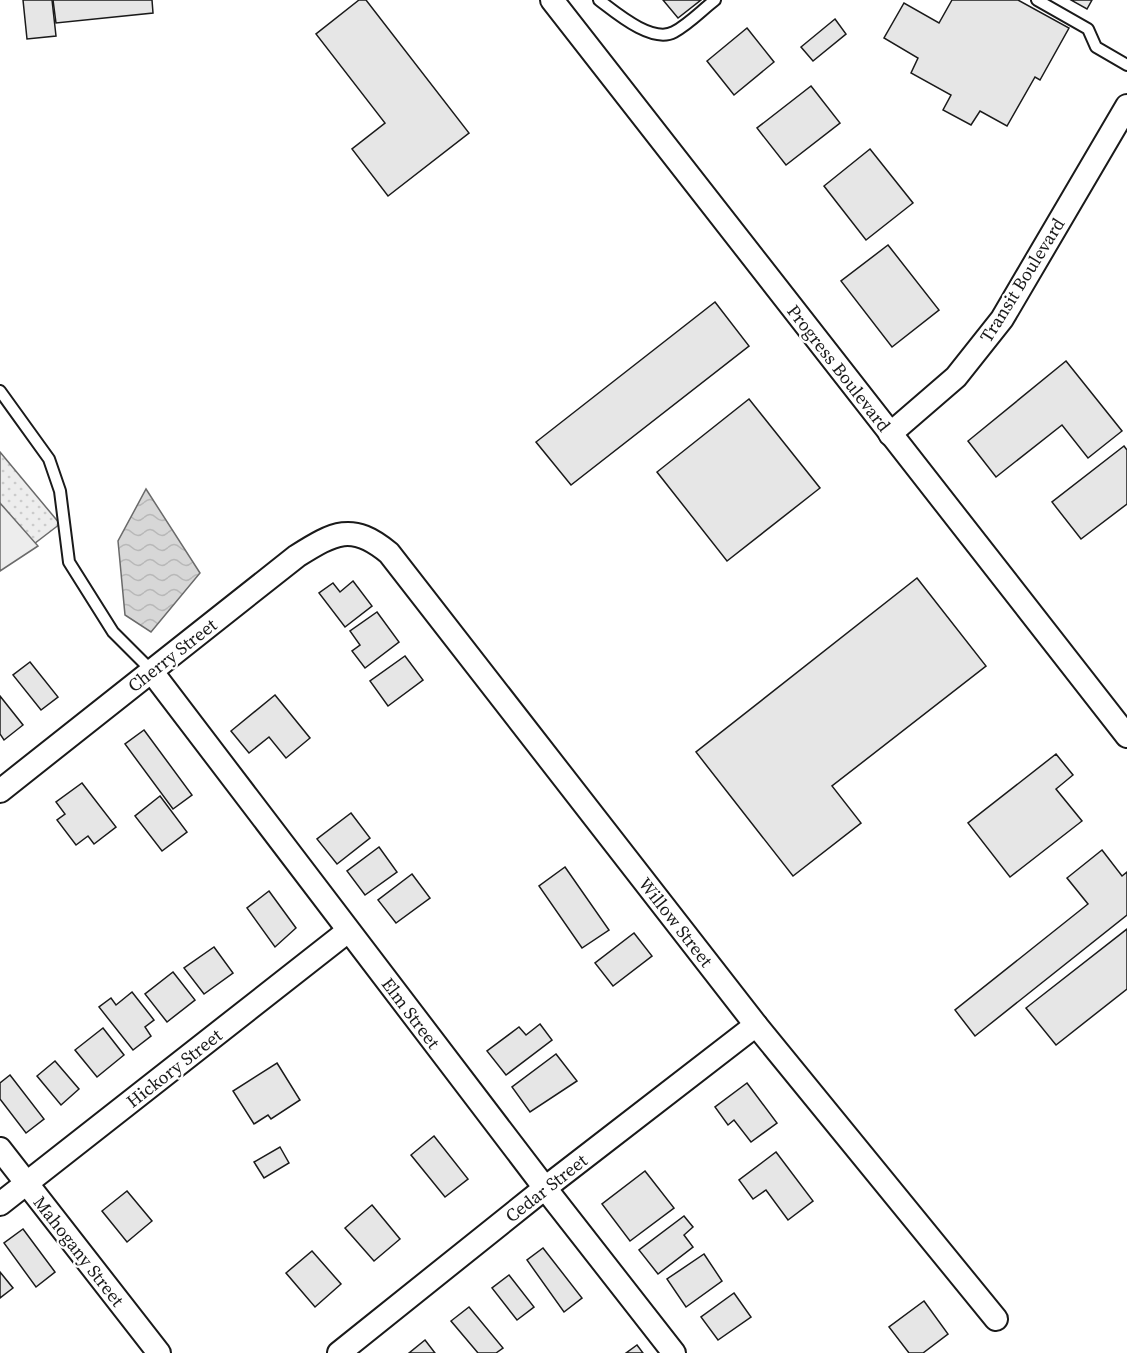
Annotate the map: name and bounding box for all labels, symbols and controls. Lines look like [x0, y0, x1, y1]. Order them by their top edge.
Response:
street label: Transit Boulevard [974, 213, 1070, 347]
street label: Progress Boulevard [781, 299, 897, 437]
street label: Cherry Street [122, 612, 222, 698]
street label: Willow Street [633, 872, 719, 972]
street label: Elm Street [376, 972, 446, 1054]
street label: Hickory Street [121, 1023, 227, 1113]
street label: Cedar Street [500, 1148, 592, 1228]
street label: Mahogany Street [28, 1190, 130, 1312]

